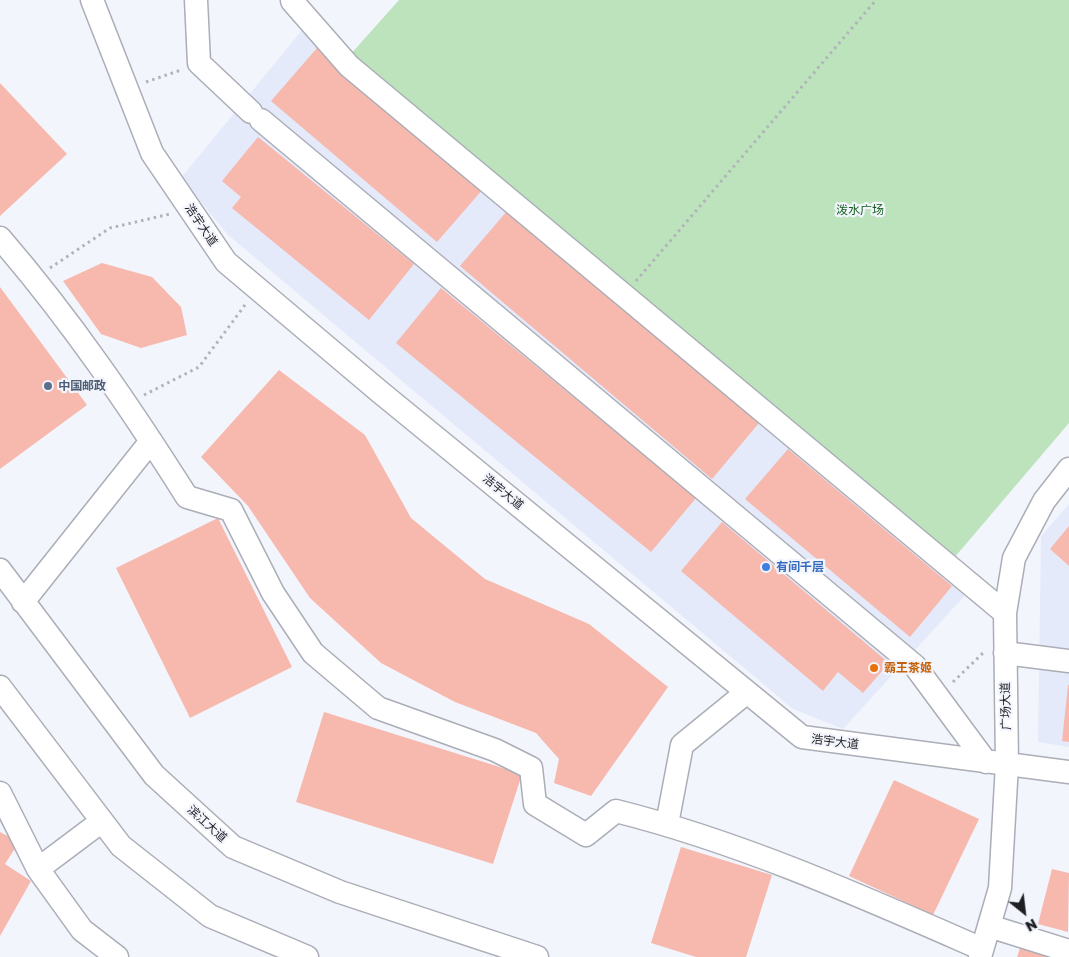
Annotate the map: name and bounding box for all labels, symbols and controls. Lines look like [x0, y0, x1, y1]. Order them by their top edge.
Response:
street label: 浩宇大道 [182, 201, 220, 249]
park label: 泼水广场 [836, 203, 884, 217]
place label: 中国邮政 [58, 379, 106, 393]
marker: 中国邮政 [42, 380, 54, 392]
street label: 浩宇大道 [480, 471, 526, 513]
place label: 有间千层 [776, 560, 824, 574]
marker: 有间千层 [760, 561, 772, 573]
place label: 霸王茶姬 [884, 661, 932, 675]
marker: 霸王茶姬 [868, 662, 880, 674]
street label: 广场大道 [998, 682, 1014, 730]
street label: 浩宇大道 [810, 732, 860, 752]
street label: 滨江大道 [184, 803, 230, 845]
north arrow [999, 887, 1049, 937]
text: N [1023, 916, 1040, 936]

